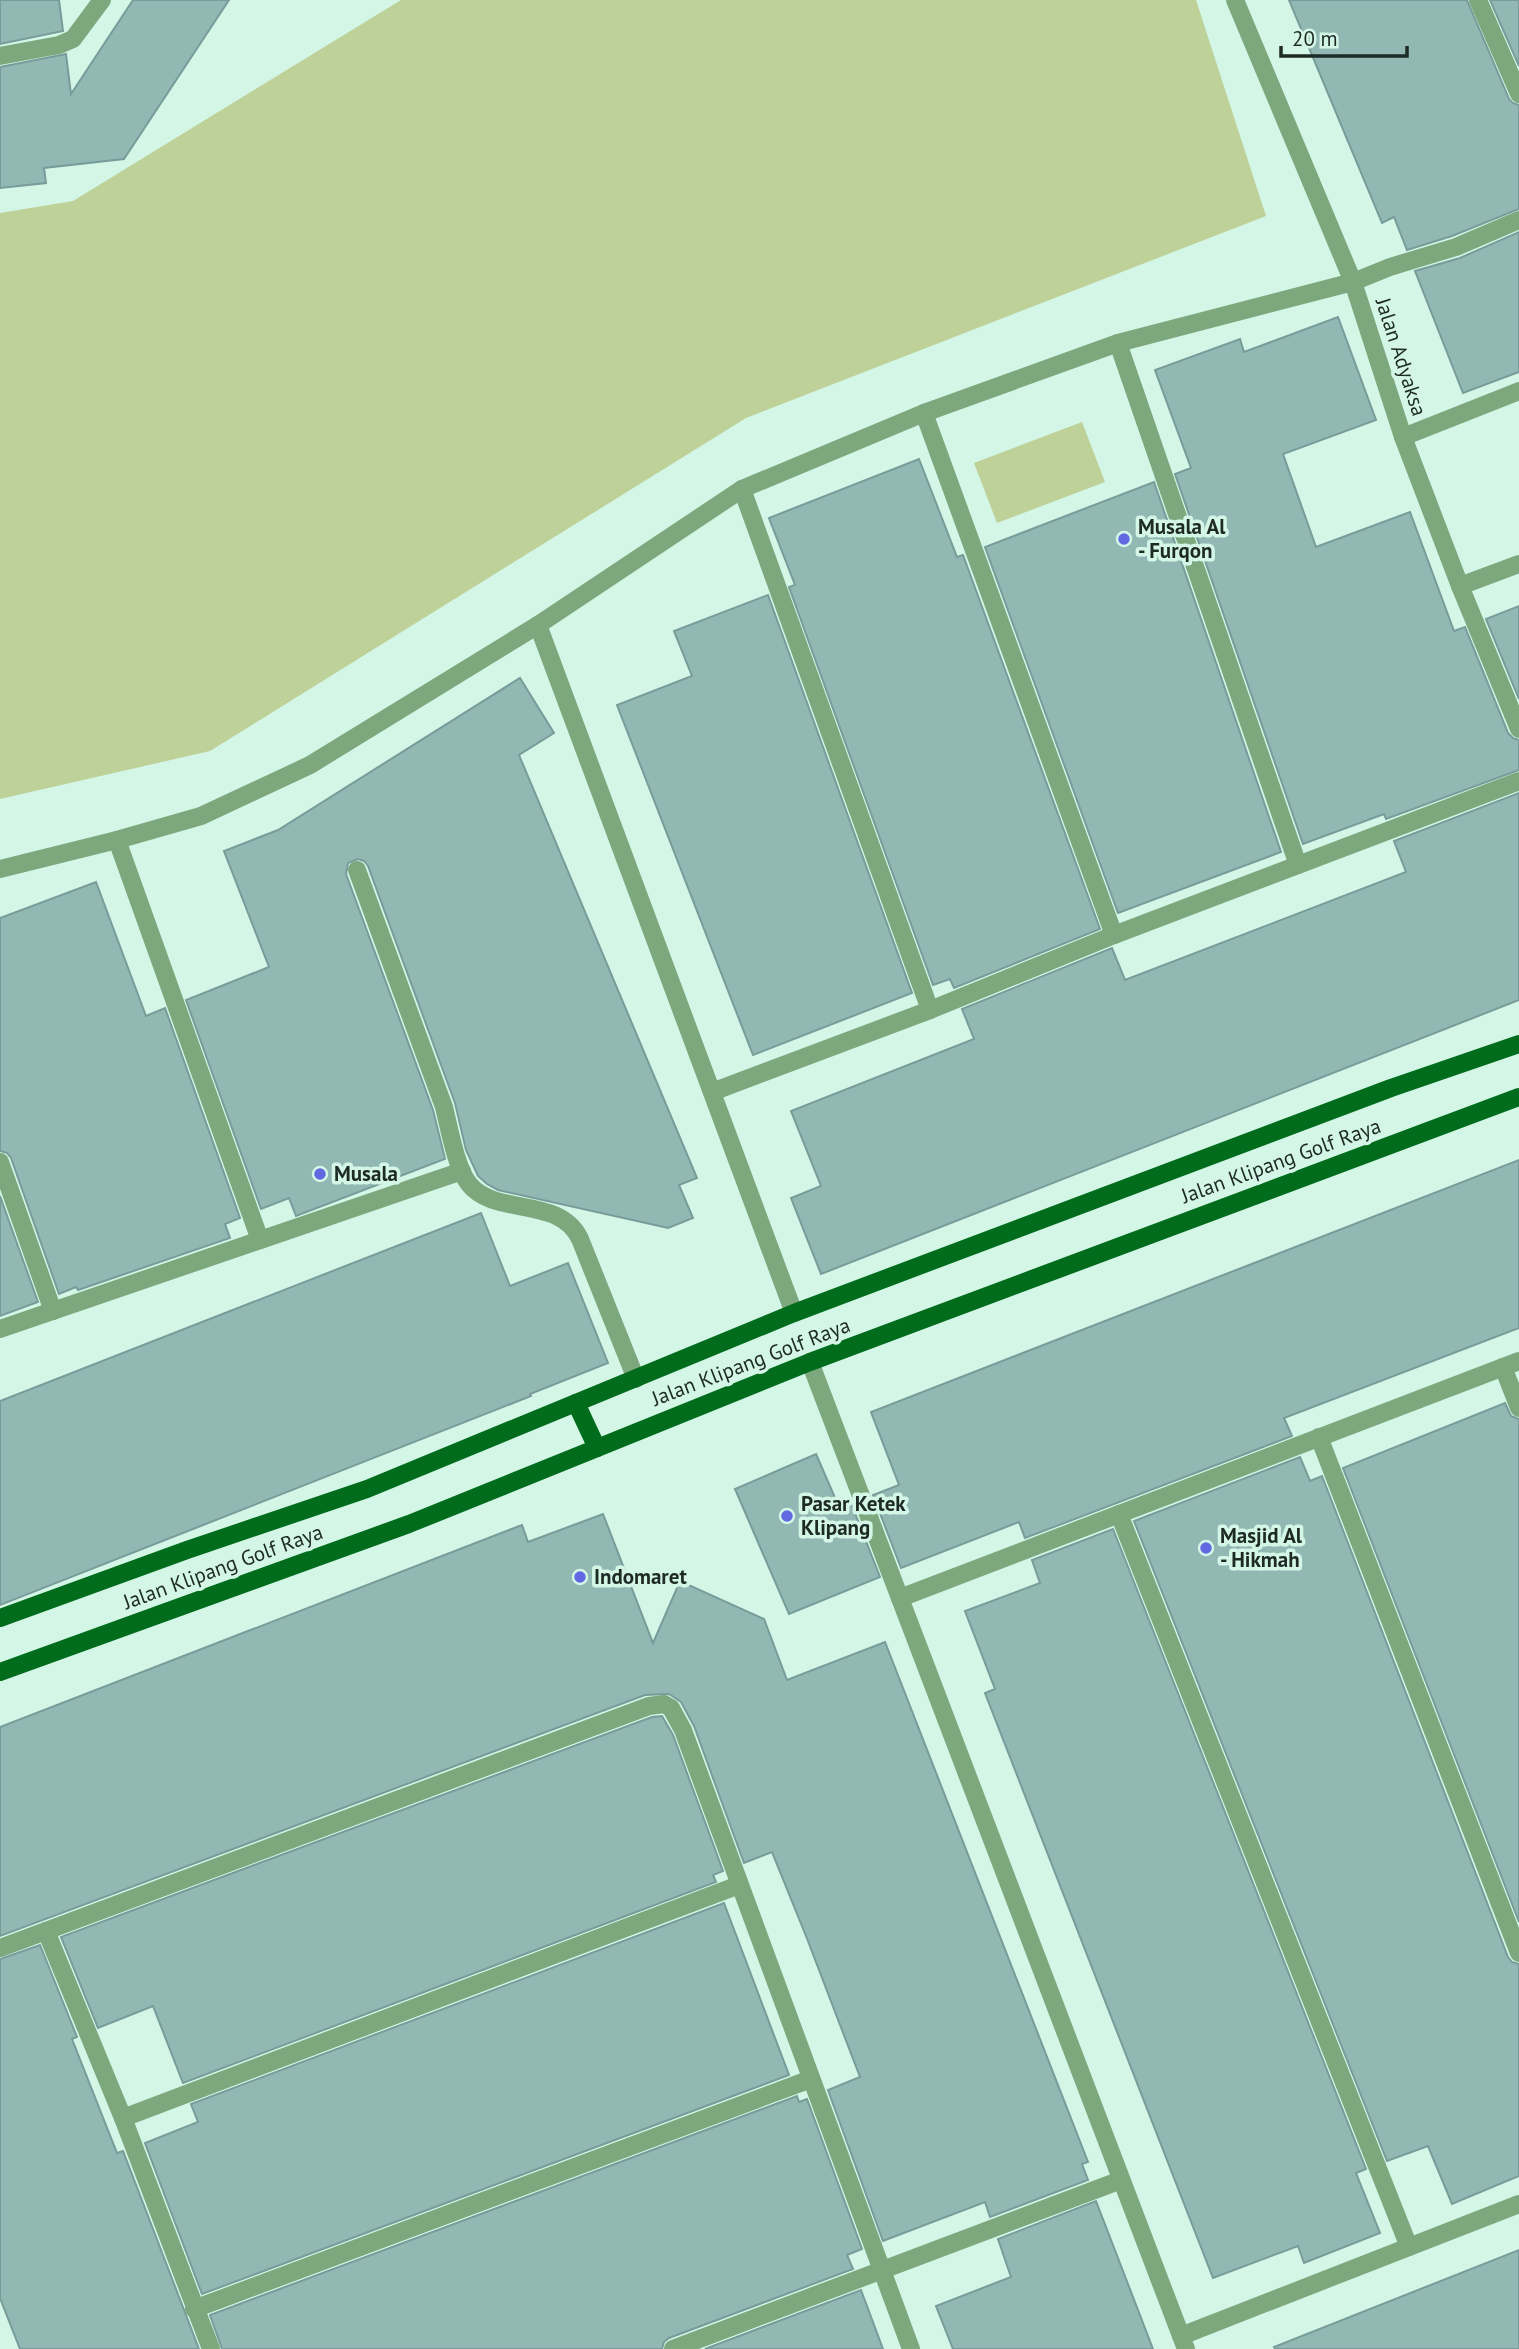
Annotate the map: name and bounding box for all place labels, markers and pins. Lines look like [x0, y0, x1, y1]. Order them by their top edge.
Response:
place label: Musala Al - Furqon [1138, 513, 1226, 564]
marker: Musala Al - Furqon [1116, 531, 1132, 547]
place label: Musala [334, 1160, 398, 1187]
marker: Musala [312, 1166, 328, 1182]
place label: Pasar Ketek Klipang [801, 1490, 906, 1541]
marker: Pasar Ketek Klipang [779, 1508, 795, 1524]
place label: Masjid Al - Hikmah [1220, 1522, 1303, 1573]
marker: Masjid Al - Hikmah [1198, 1540, 1214, 1556]
place label: Indomaret [594, 1563, 687, 1590]
marker: Indomaret [572, 1569, 588, 1585]

